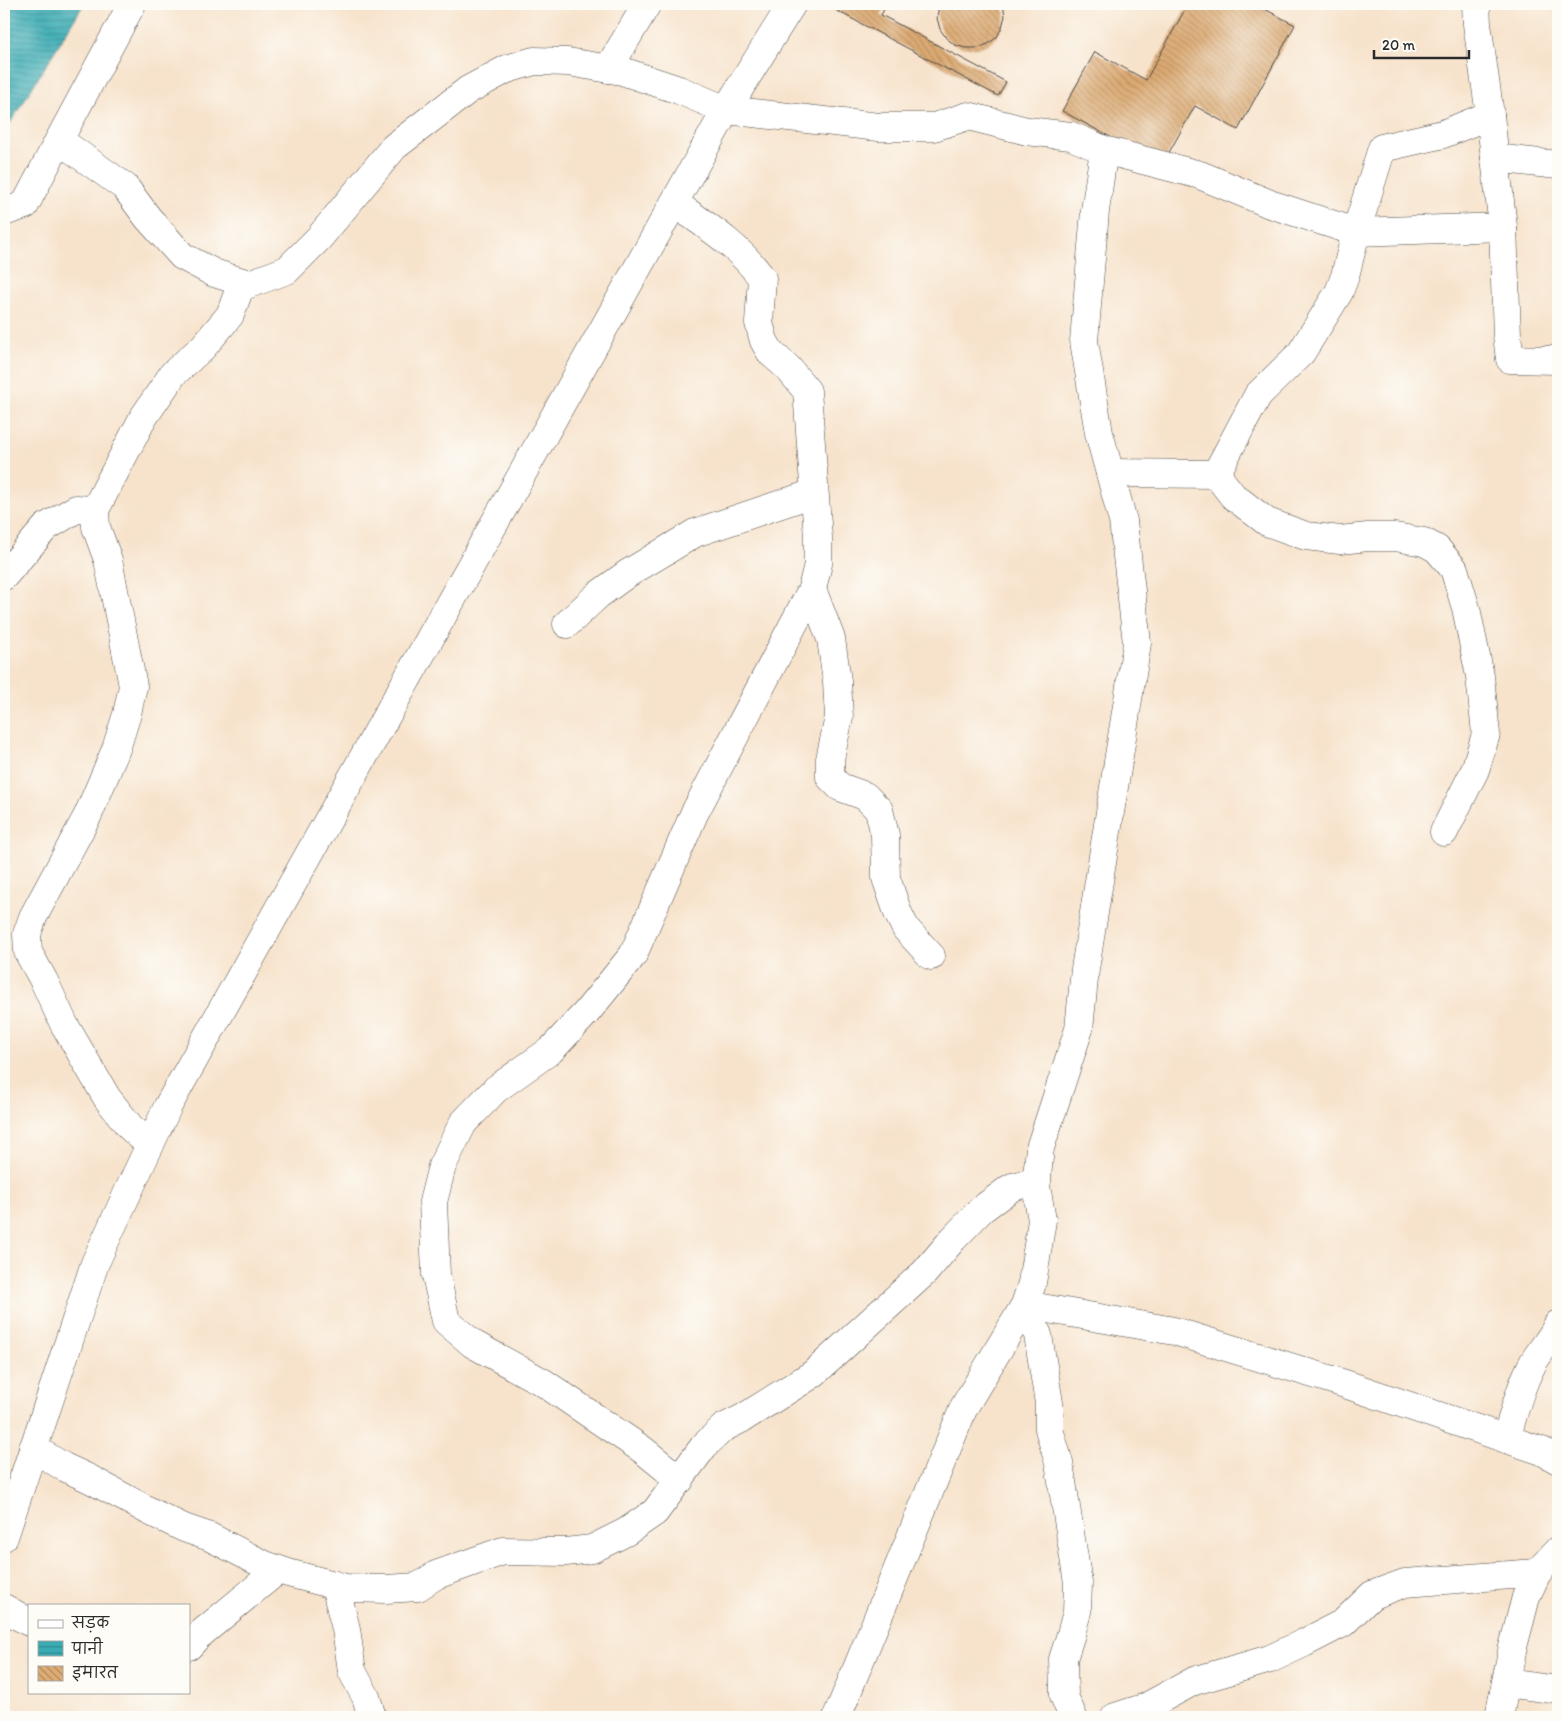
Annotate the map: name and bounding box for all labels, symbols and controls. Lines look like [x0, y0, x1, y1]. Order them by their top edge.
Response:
scale bar [1374, 28, 1470, 60]
text: 20 m [1382, 36, 1416, 54]
legend [28, 1604, 190, 1694]
text: सड़क [71, 1614, 110, 1633]
text: पानी [71, 1637, 104, 1658]
text: इमारत [72, 1664, 119, 1682]

